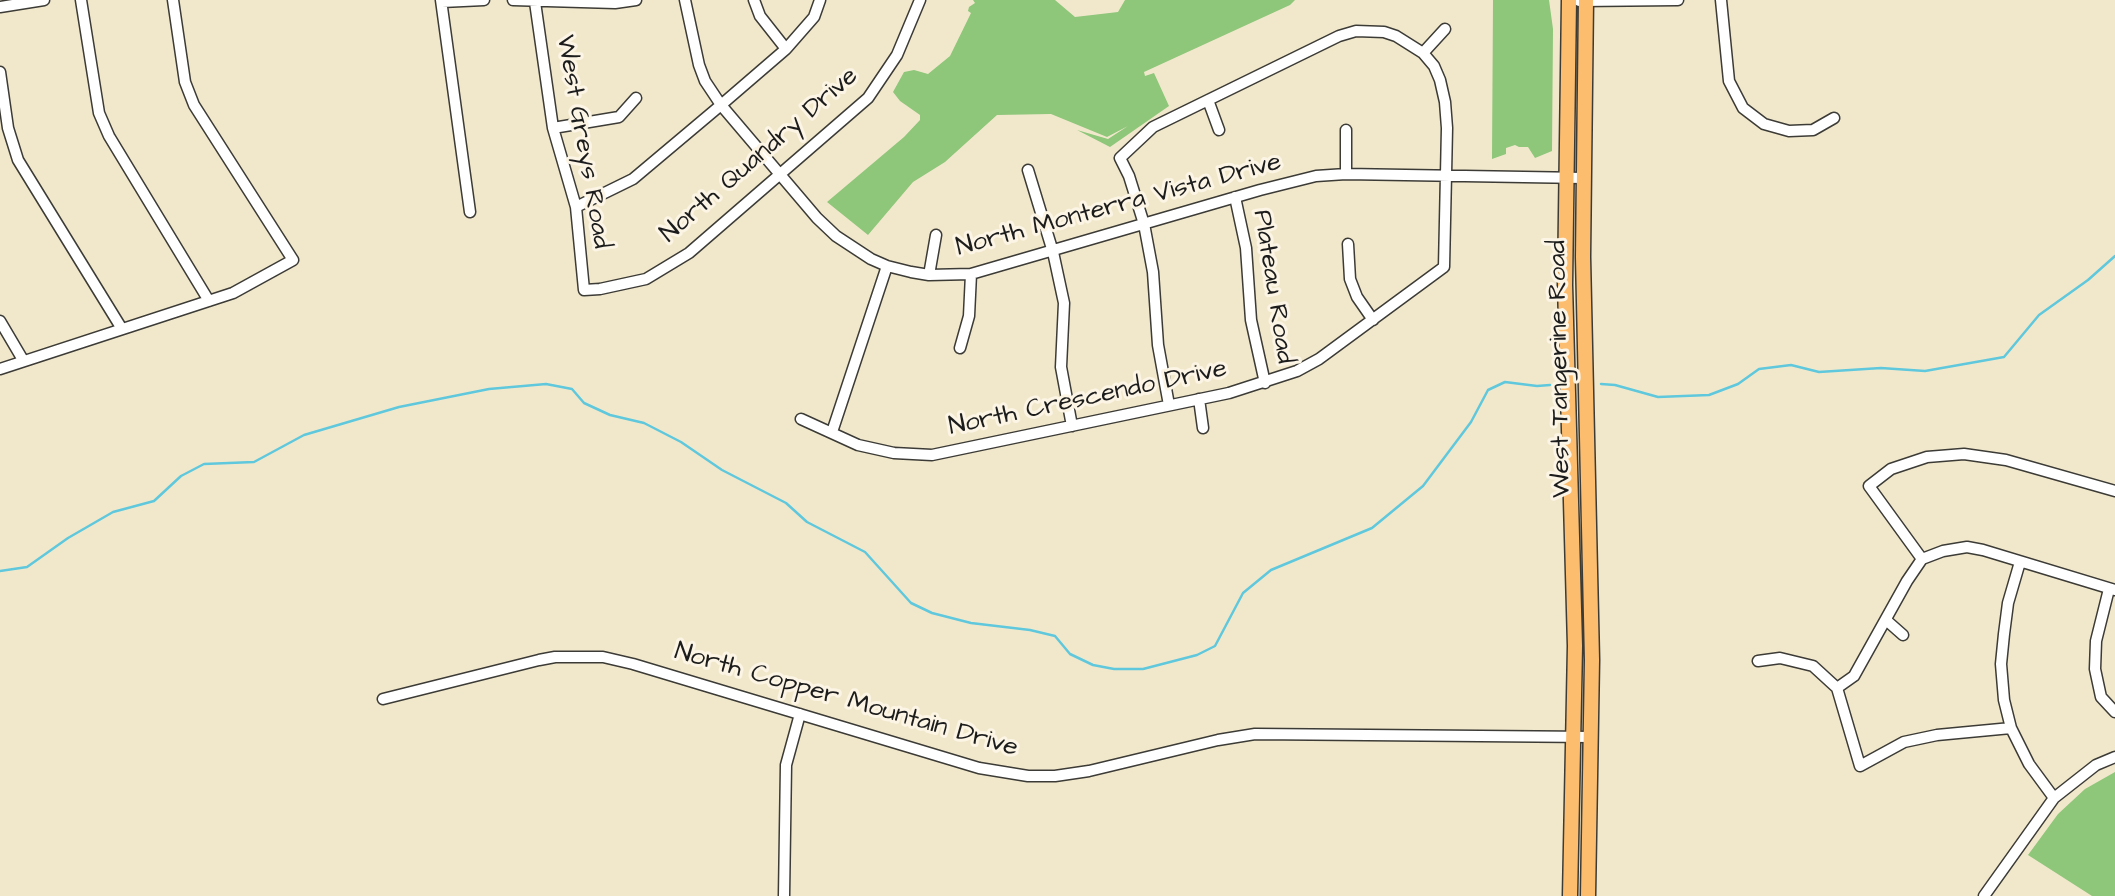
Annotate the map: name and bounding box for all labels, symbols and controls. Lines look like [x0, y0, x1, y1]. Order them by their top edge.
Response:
street label: West Greys Road [548, 33, 616, 251]
street label: North Quandry Drive [655, 62, 865, 250]
street label: North Monterra Vista Drive [953, 148, 1285, 264]
street label: Plateau Road [1244, 208, 1300, 366]
street label: West Tangerine Road [1543, 240, 1579, 498]
street label: North Crescendo Drive [946, 354, 1230, 444]
street label: North Copper Mountain Drive [671, 637, 1021, 765]

